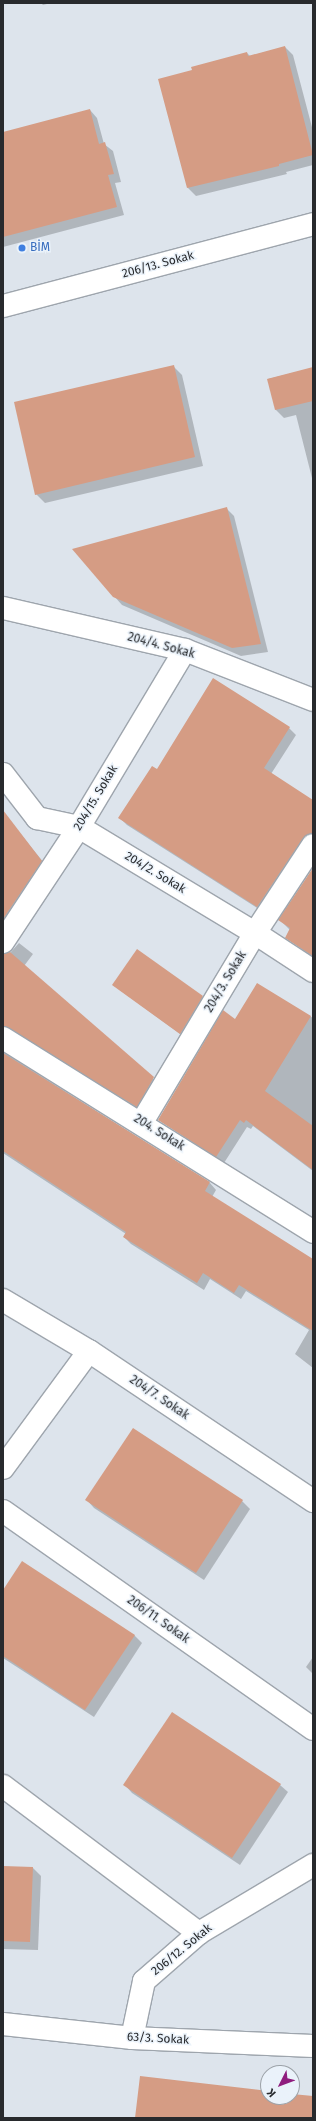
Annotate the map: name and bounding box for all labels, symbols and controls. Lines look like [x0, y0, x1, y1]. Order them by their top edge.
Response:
place label: BİM [30, 241, 50, 255]
marker: BİM [17, 243, 27, 253]
street label: 206/13. Sokak [121, 249, 195, 281]
street label: 204/4. Sokak [126, 630, 196, 662]
street label: 204/15. Sokak [71, 763, 121, 833]
street label: 204/2. Sokak [122, 849, 188, 897]
street label: 204/3. Sokak [202, 949, 250, 1015]
street label: 204. Sokak [131, 1112, 187, 1154]
street label: 204/7. Sokak [127, 1373, 191, 1423]
street label: 206/11. Sokak [124, 1593, 192, 1647]
street label: 206/12. Sokak [149, 1921, 215, 1979]
street label: 63/3. Sokak [127, 2030, 189, 2048]
north arrow [260, 2065, 300, 2105]
text: K [264, 2086, 279, 2100]

